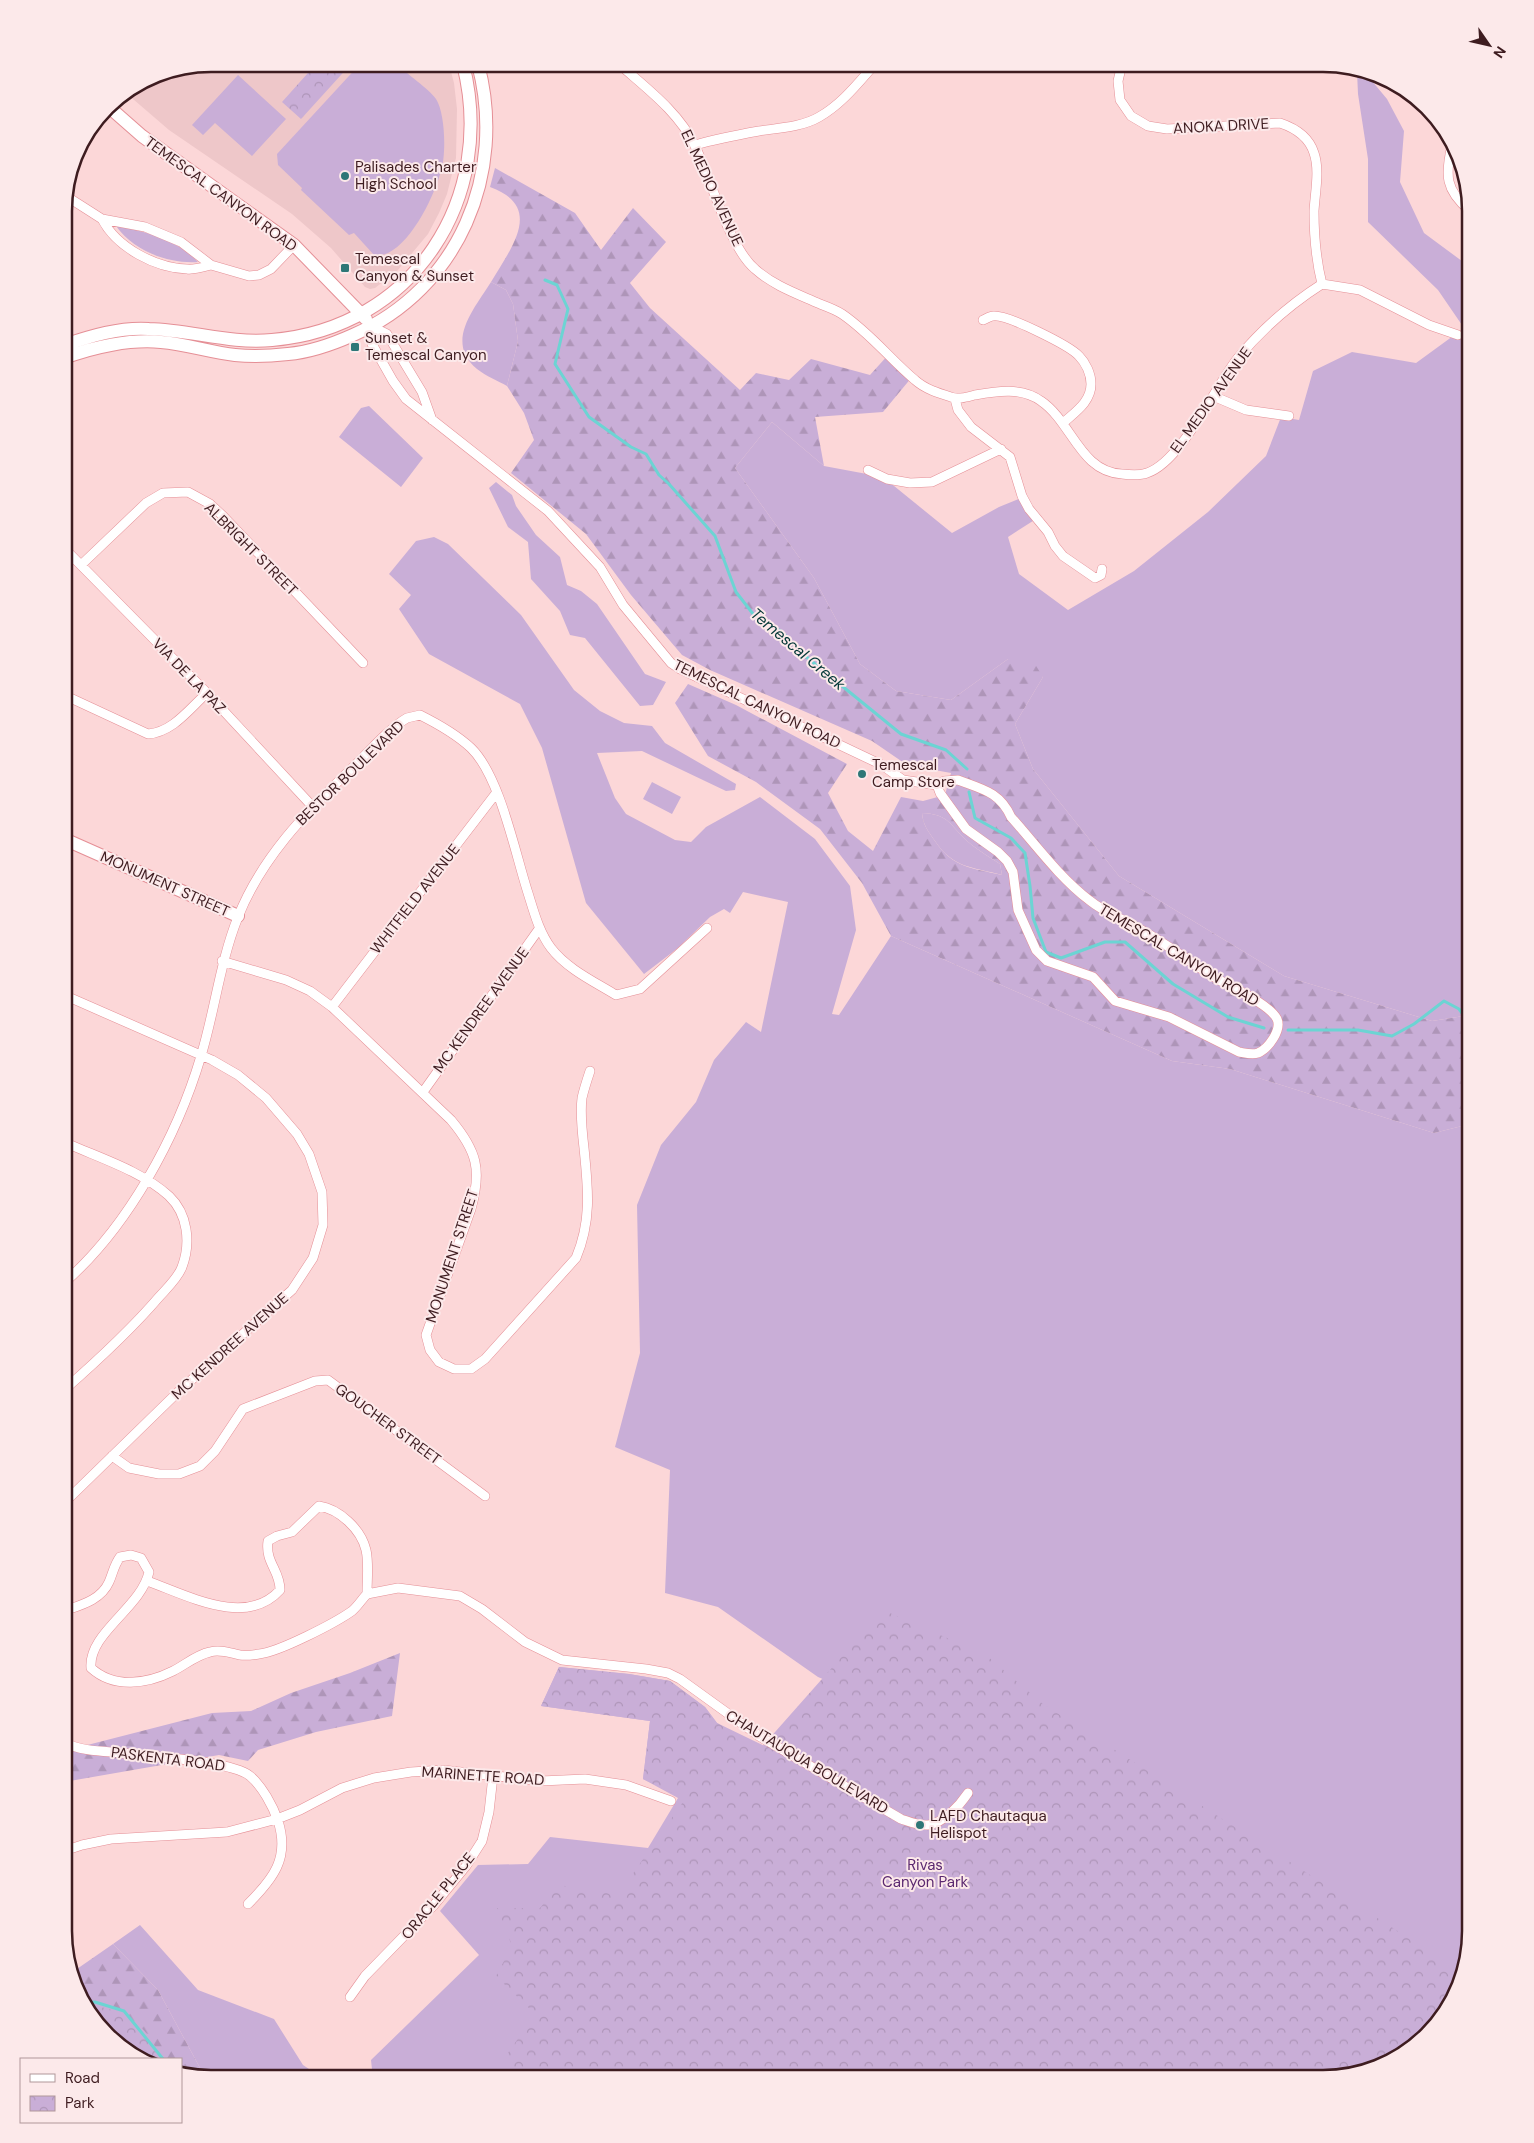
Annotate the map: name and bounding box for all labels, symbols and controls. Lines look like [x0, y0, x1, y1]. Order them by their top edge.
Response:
north arrow [1464, 20, 1514, 70]
text: N [1489, 43, 1510, 62]
street label: ANOKA DRIVE [1173, 114, 1269, 138]
street label: EL MEDIO AVENUE [676, 126, 748, 250]
street label: TEMESCAL CANYON ROAD [141, 132, 301, 256]
place label: Palisades Charter High School [355, 157, 477, 194]
marker: Palisades Charter High School [339, 170, 351, 182]
place label: Temescal Canyon & Sunset [355, 249, 474, 286]
marker: Temescal Canyon & Sunset [339, 262, 351, 274]
place label: Sunset & Temescal Canyon [365, 328, 487, 365]
marker: Sunset & Temescal Canyon [349, 341, 361, 353]
street label: EL MEDIO AVENUE [1166, 343, 1256, 457]
street label: ALBRIGHT STREET [200, 498, 302, 600]
water label: Temescal Creek [746, 603, 850, 695]
street label: VIA DE LA PAZ [148, 634, 230, 718]
street label: TEMESCAL CANYON ROAD [670, 655, 844, 753]
street label: BESTOR BOULEVARD [292, 716, 408, 830]
place label: Temescal Camp Store [872, 755, 955, 792]
marker: Temescal Camp Store [856, 768, 868, 780]
street label: WHITFIELD AVENUE [366, 840, 464, 958]
street label: MONUMENT STREET [97, 847, 233, 921]
street label: TEMESCAL CANYON ROAD [1095, 899, 1263, 1011]
street label: MC KENDREE AVENUE [429, 943, 533, 1077]
street label: MONUMENT STREET [421, 1187, 483, 1325]
street label: MC KENDREE AVENUE [167, 1288, 293, 1404]
street label: GOUCHER STREET [331, 1379, 445, 1469]
street label: CHAUTAUQUA BOULEVARD [722, 1705, 892, 1819]
street label: PASKENTA ROAD [110, 1742, 226, 1776]
street label: MARINETTE ROAD [421, 1762, 545, 1790]
place label: LAFD Chautaqua Helispot [930, 1806, 1047, 1843]
marker: LAFD Chautaqua Helispot [914, 1819, 926, 1831]
street label: ORACLE PLACE [397, 1848, 479, 1944]
park label: Rivas Canyon Park [882, 1855, 968, 1892]
legend [20, 2058, 182, 2123]
text: Road [65, 2068, 100, 2088]
text: Park [65, 2093, 95, 2113]

